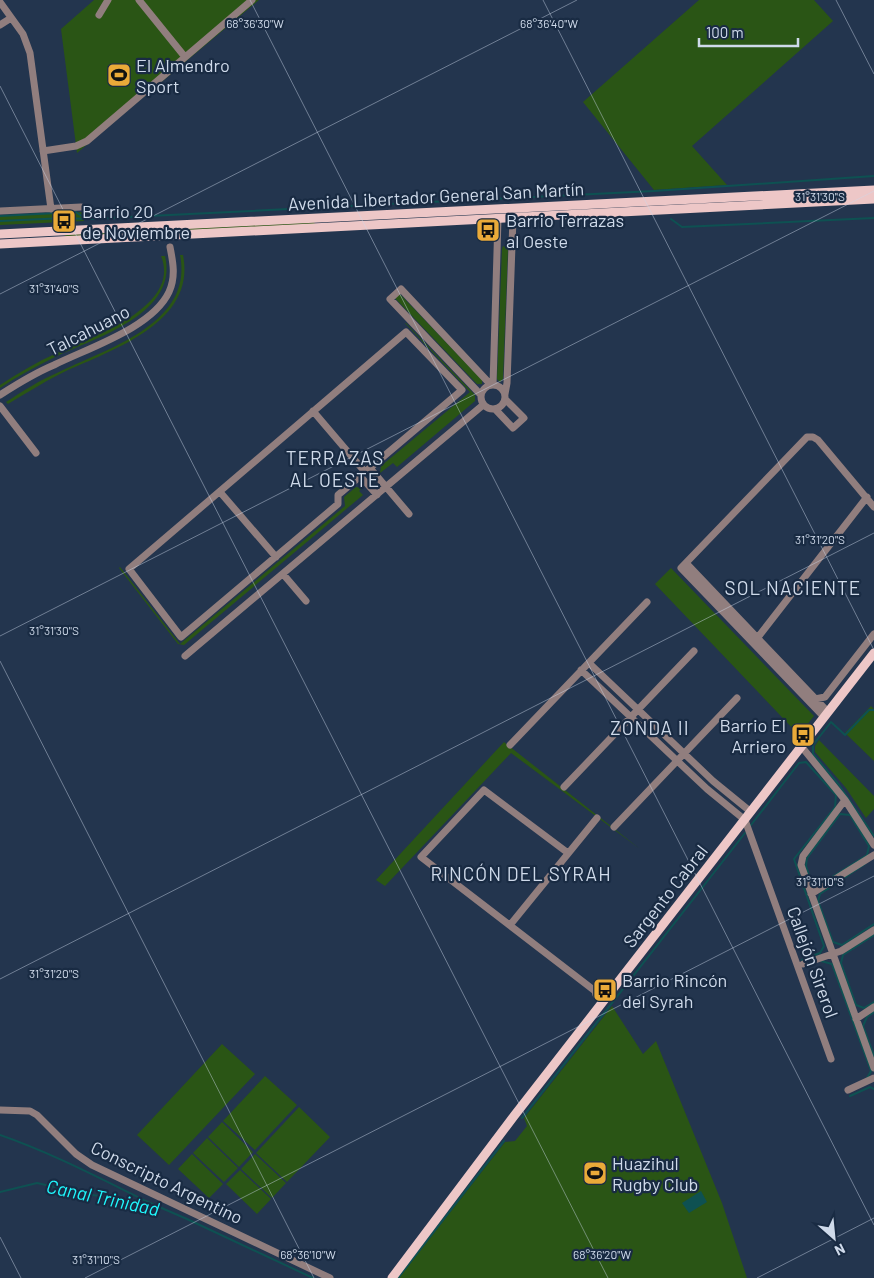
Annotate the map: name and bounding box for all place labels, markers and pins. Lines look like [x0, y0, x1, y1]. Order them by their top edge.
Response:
place label: El Almendro Sport [136, 54, 230, 97]
sports icon: El Almendro Sport [106, 62, 132, 88]
place label: Barrio 20 de Noviembre [82, 200, 190, 243]
bus stop icon: Barrio 20 de Noviembre [51, 208, 77, 234]
place label: Barrio Terrazas al Oeste [506, 209, 624, 252]
bus stop icon: Barrio Terrazas al Oeste [475, 217, 501, 243]
place label: Barrio El Arriero [719, 714, 786, 757]
bus stop icon: Barrio El Arriero [790, 722, 816, 748]
place label: Barrio Rincón del Syrah [622, 969, 727, 1012]
bus stop icon: Barrio Rincón del Syrah [592, 977, 618, 1003]
place label: Huazihul Rugby Club [612, 1152, 698, 1195]
sports icon: Huazihul Rugby Club [582, 1160, 608, 1186]

